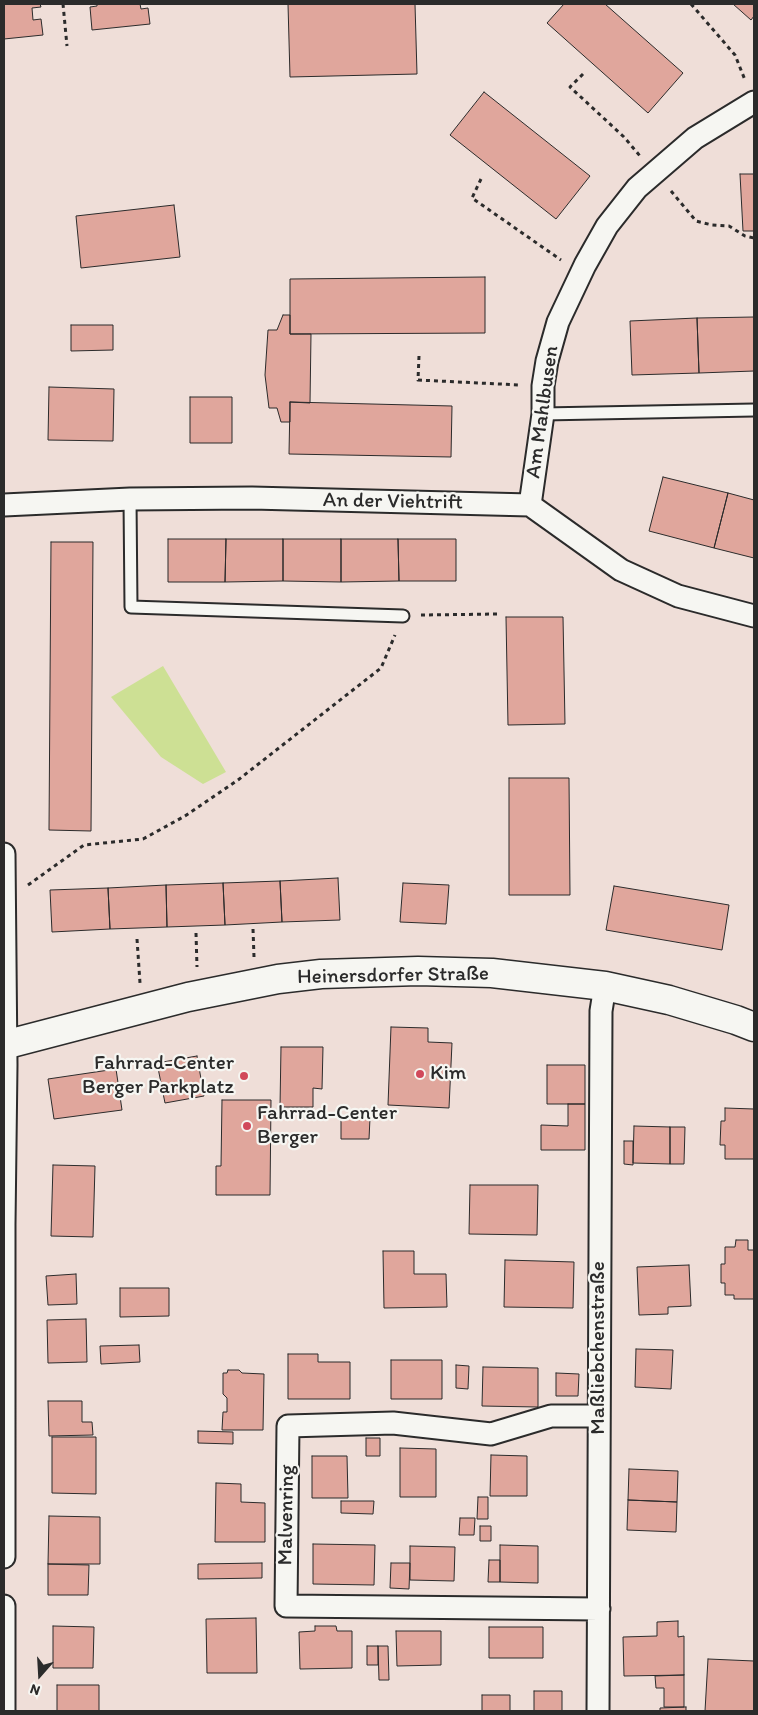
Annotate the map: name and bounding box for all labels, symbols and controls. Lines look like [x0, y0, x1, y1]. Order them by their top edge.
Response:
street label: Am Mahlbusen [521, 344, 565, 480]
street label: An der Viehtrift [323, 488, 463, 516]
street label: Heinersdorfer Straße [297, 962, 489, 990]
place label: Fahrrad-Center Berger Parkplatz [82, 1051, 234, 1101]
place label: Kim [430, 1061, 466, 1087]
marker: Kim [414, 1068, 426, 1080]
marker: Fahrrad-Center Berger Parkplatz [238, 1070, 250, 1082]
place label: Fahrrad-Center Berger [257, 1101, 397, 1151]
marker: Fahrrad-Center Berger [241, 1120, 253, 1132]
street label: Maßliebchenstraße [586, 1261, 612, 1435]
street label: Malvenring [274, 1464, 300, 1566]
north arrow [15, 1650, 65, 1700]
text: N [28, 1680, 42, 1699]

